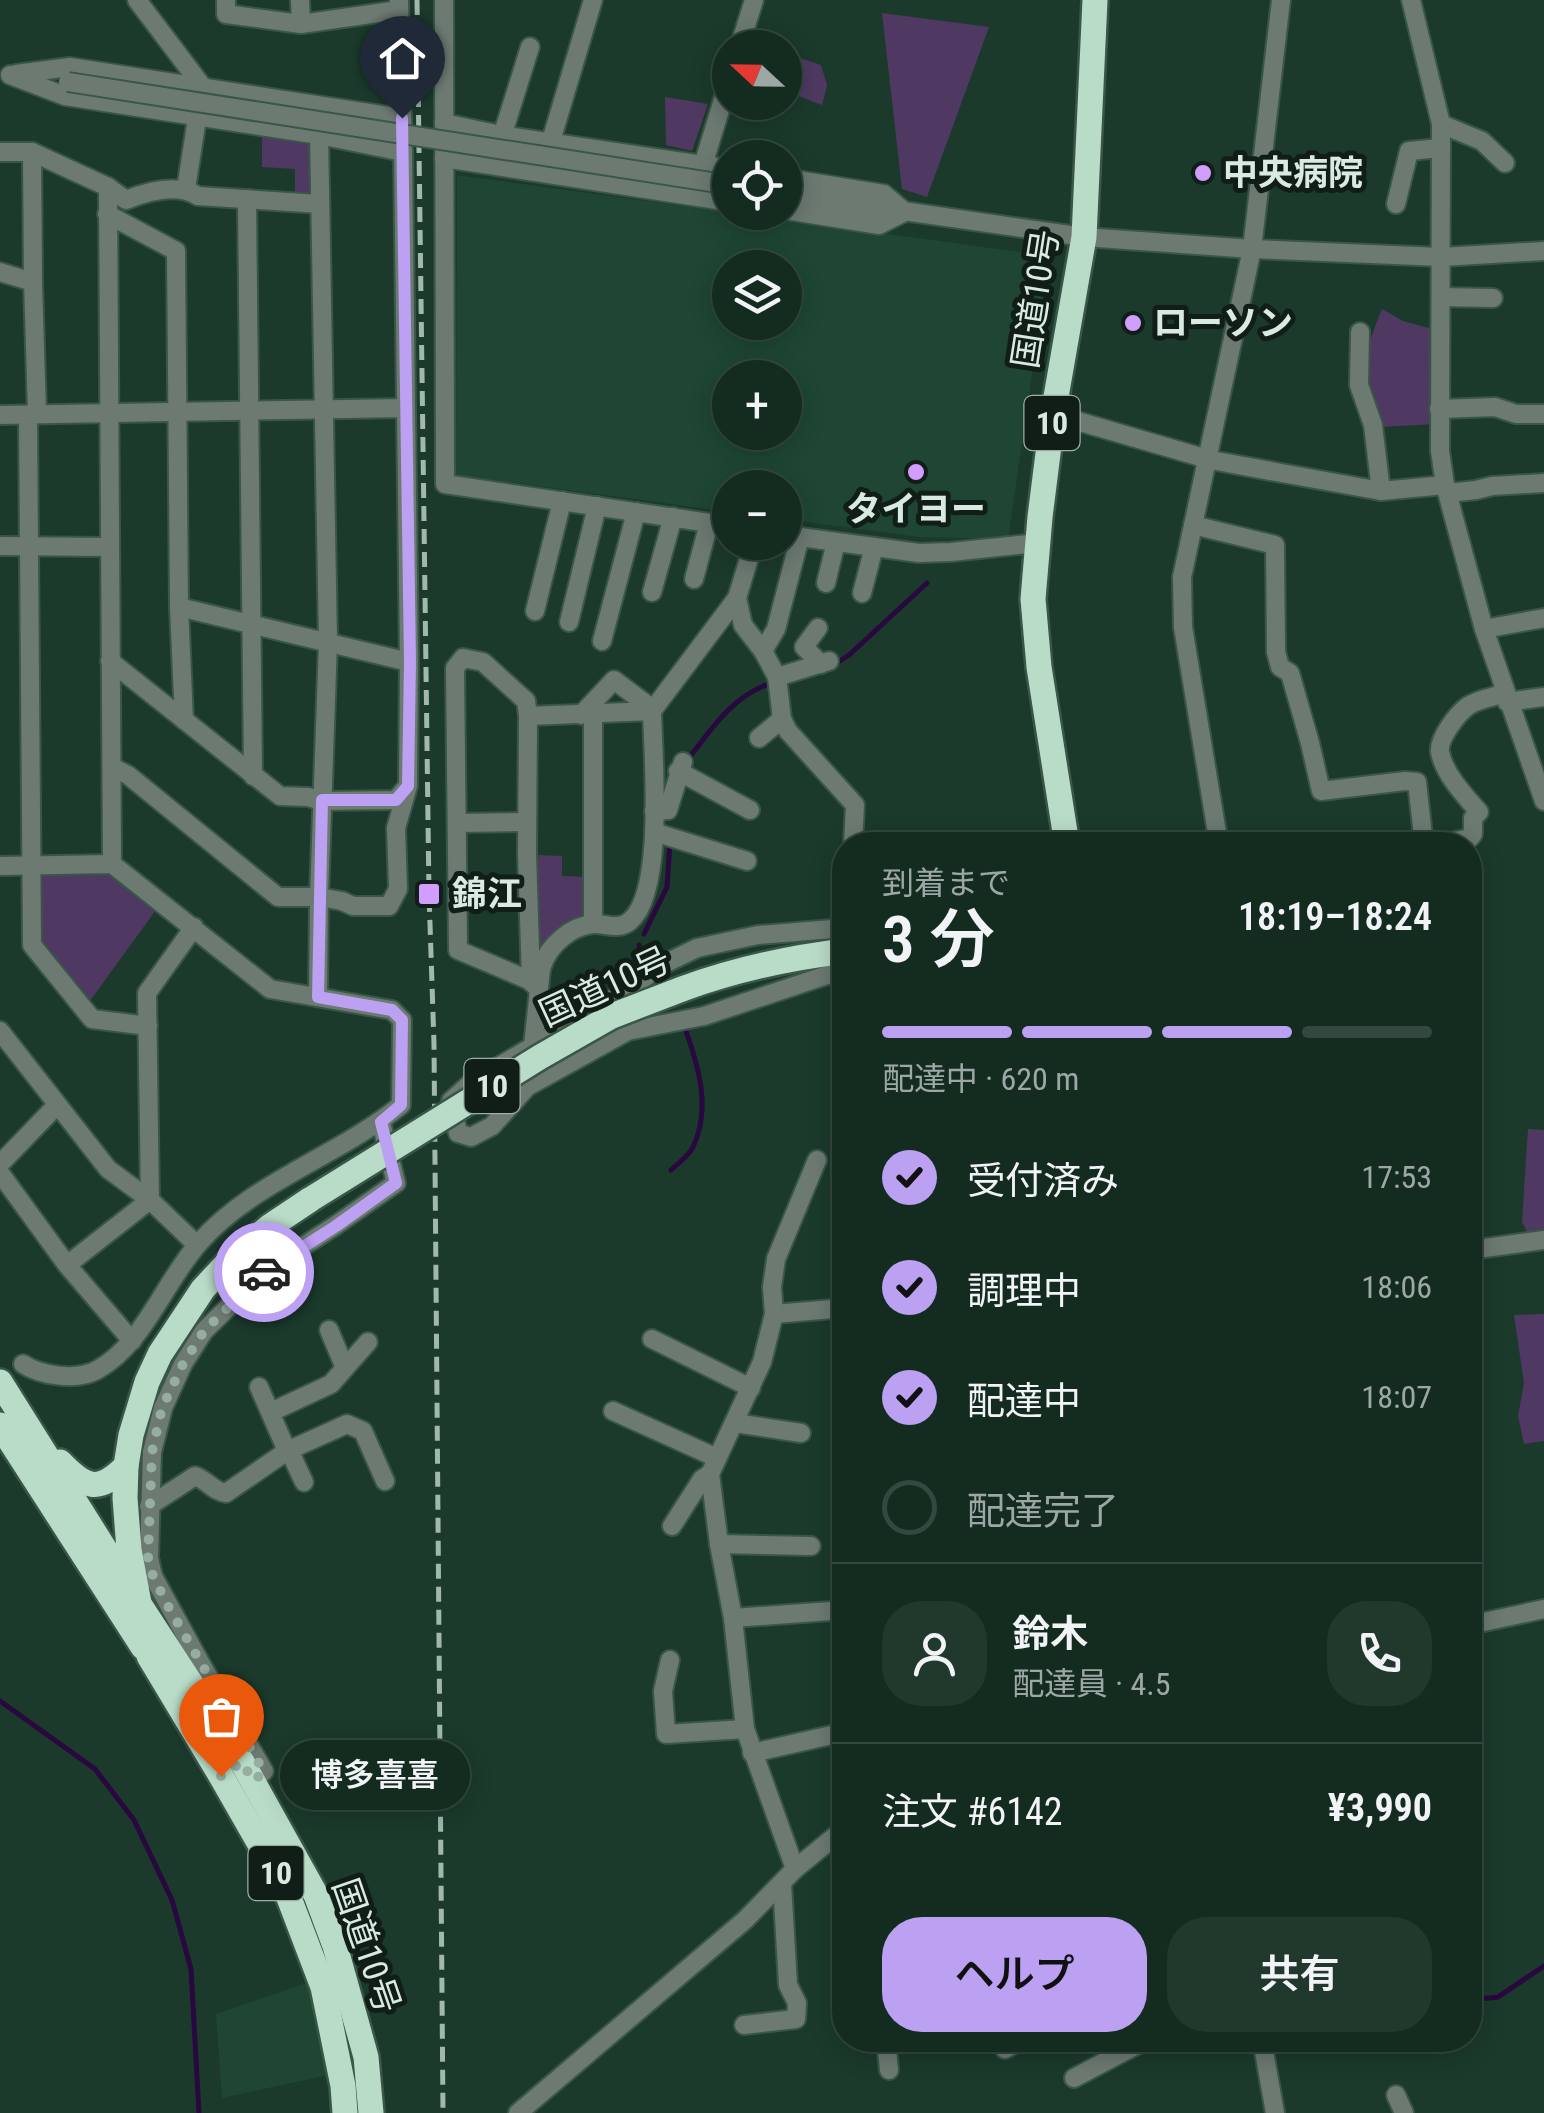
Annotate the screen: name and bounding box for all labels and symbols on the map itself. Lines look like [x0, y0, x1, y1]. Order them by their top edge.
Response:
pin [360, 16, 445, 119]
north arrow [712, 30, 802, 120]
place label: 中央病院 [1223, 153, 1363, 194]
marker: 中央病院 [1192, 162, 1214, 184]
street label: 国道10号 [1005, 227, 1067, 371]
place label: ローソン [1153, 303, 1293, 344]
marker: ローソン [1122, 312, 1144, 334]
road number: 10 [1024, 396, 1080, 450]
marker: タイヨー [905, 461, 927, 483]
place label: タイヨー [846, 489, 986, 530]
place label: 錦江 [452, 874, 522, 915]
marker: 錦江 [416, 881, 442, 907]
street label: 国道10号 [533, 939, 677, 1035]
road number: 10 [464, 1059, 520, 1113]
courier [214, 1222, 314, 1322]
pin [179, 1674, 264, 1777]
callout: 博多喜喜 [281, 1741, 471, 1811]
road number: 10 [248, 1846, 304, 1900]
street label: 国道10号 [324, 1873, 408, 2019]

